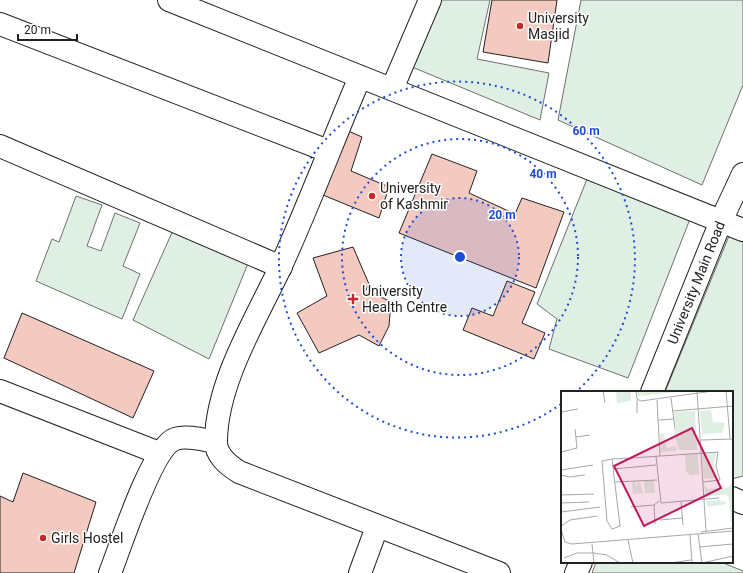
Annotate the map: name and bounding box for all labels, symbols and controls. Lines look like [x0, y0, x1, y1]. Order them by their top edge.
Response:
place label: University Masjid [528, 10, 589, 42]
scale bar [18, 16, 77, 42]
marker: University Masjid [515, 21, 525, 31]
text: 20 m [24, 23, 51, 37]
text: 60 m [572, 124, 600, 138]
text: 40 m [529, 167, 557, 181]
place label: University of Kashmir [380, 180, 448, 212]
marker: University of Kashmir [367, 191, 377, 201]
text: 20 m [488, 208, 516, 222]
street label: University Main Road [664, 219, 728, 346]
centre of rings [453, 250, 467, 264]
place label: University Health Centre [362, 283, 447, 315]
marker: University Health Centre [347, 293, 359, 305]
inset map [561, 391, 733, 563]
place label: Girls Hostel [51, 530, 123, 546]
marker: Girls Hostel [38, 533, 48, 543]

